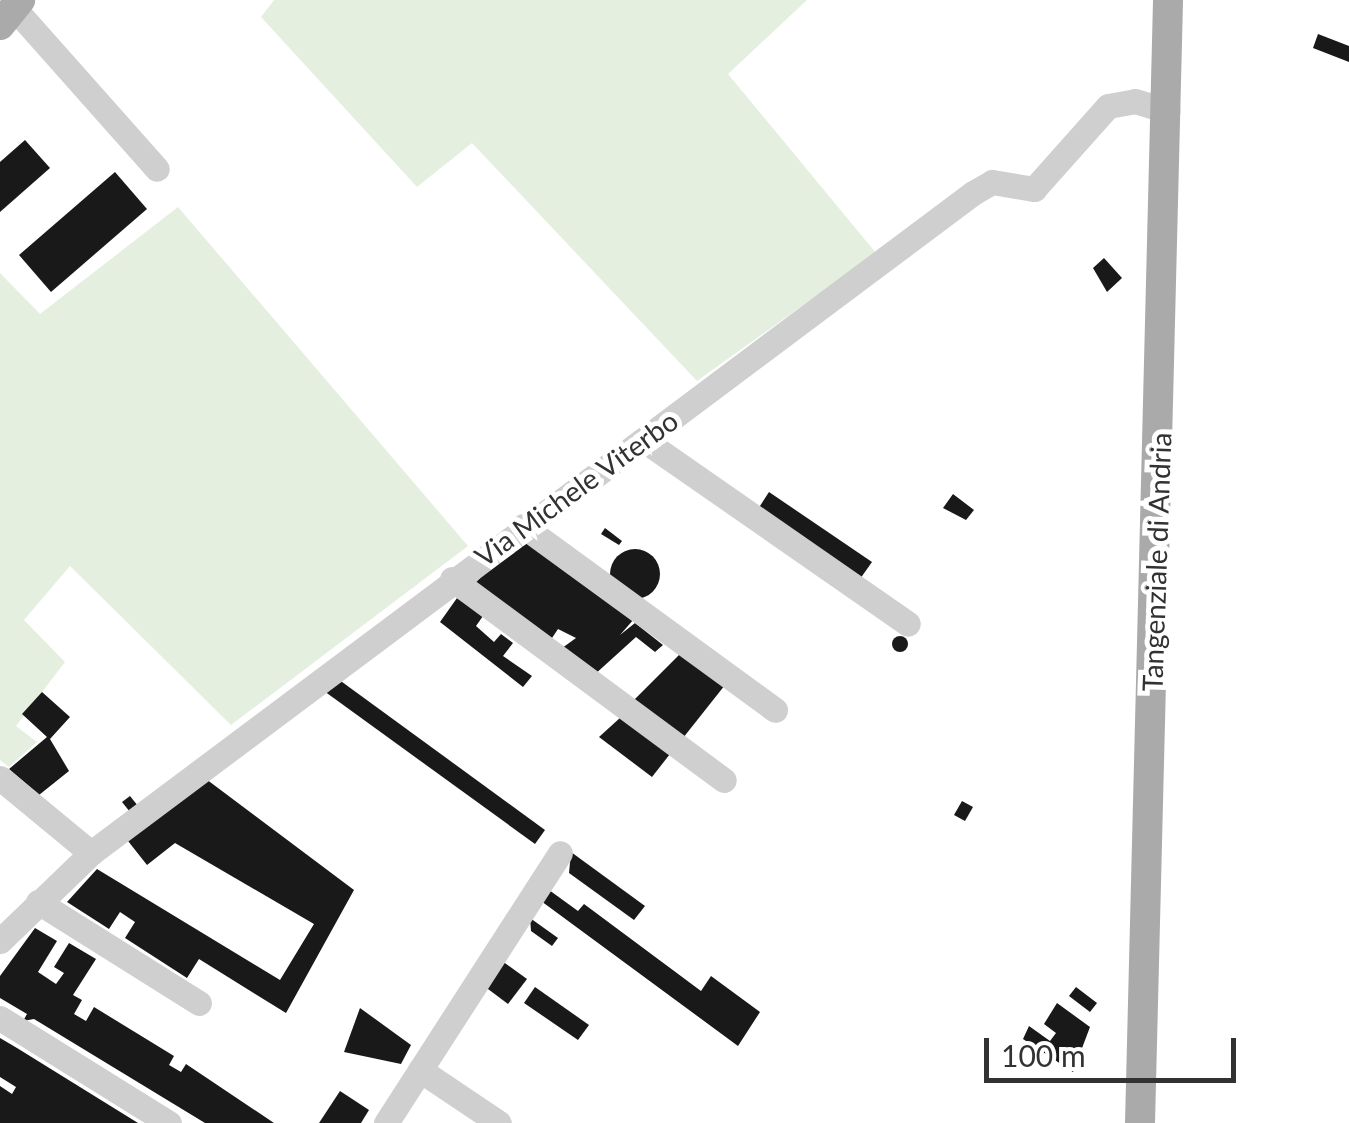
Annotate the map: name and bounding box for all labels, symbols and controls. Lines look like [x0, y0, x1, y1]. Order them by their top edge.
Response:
street label: Via Michele Viterbo [468, 403, 684, 573]
street label: Tangenziale di Andria [1135, 431, 1177, 693]
scale bar [989, 1018, 1242, 1080]
text: 100 m [1001, 1037, 1086, 1073]

